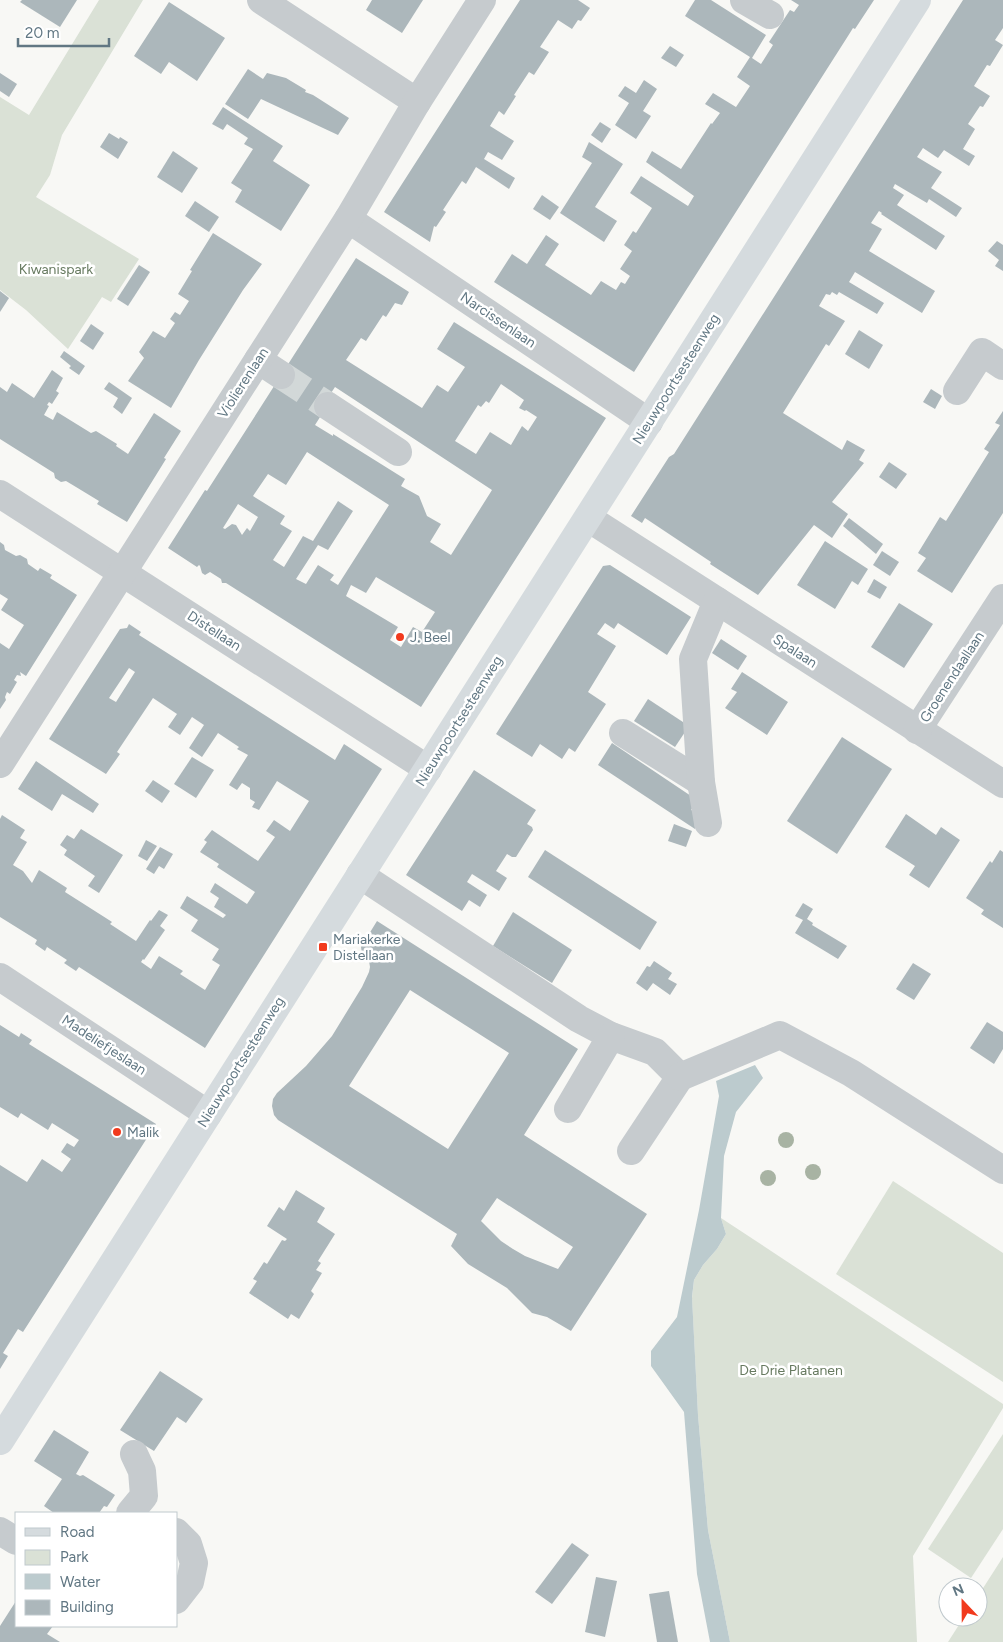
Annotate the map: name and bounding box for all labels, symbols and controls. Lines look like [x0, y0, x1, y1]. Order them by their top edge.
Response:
scale bar [18, 15, 109, 47]
text: 20 m [25, 24, 59, 42]
park label: Kiwanispark [19, 261, 93, 278]
street label: Narcissenlaan [457, 289, 539, 352]
street label: Nieuwpoortsesteenweg [629, 311, 723, 447]
street label: Violierenlaan [214, 344, 272, 421]
street label: Distellaan [184, 607, 244, 655]
street label: Groenendaallaan [916, 628, 988, 726]
place label: J. Beel [410, 629, 451, 646]
street label: Spalaan [770, 630, 820, 672]
marker: J. Beel [394, 631, 406, 643]
street label: Nieuwpoortsesteenweg [412, 653, 506, 789]
place label: Mariakerke Distellaan [333, 931, 401, 964]
marker: Mariakerke Distellaan [317, 941, 329, 953]
street label: Nieuwpoortsesteenweg [194, 994, 288, 1130]
street label: Madeliefjeslaan [59, 1011, 149, 1079]
place label: Malik [127, 1124, 159, 1141]
marker: Malik [111, 1126, 123, 1138]
park label: De Drie Platanen [739, 1362, 843, 1379]
legend [15, 1512, 178, 1627]
text: Road [60, 1523, 95, 1541]
text: Park [60, 1548, 89, 1566]
text: Water [60, 1573, 100, 1591]
north arrow [938, 1577, 988, 1627]
text: N [950, 1581, 967, 1600]
text: Building [60, 1598, 114, 1616]

